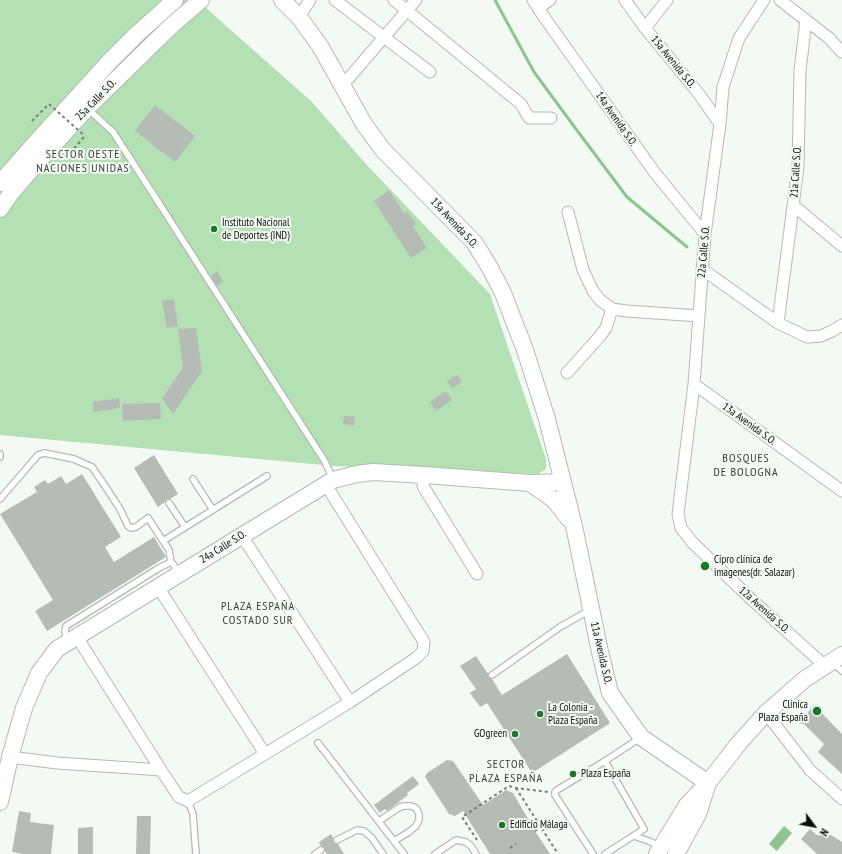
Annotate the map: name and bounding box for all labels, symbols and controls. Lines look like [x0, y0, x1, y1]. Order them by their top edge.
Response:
street label: 15a Avenida S.O. [648, 33, 698, 91]
street label: 25a Calle S.O. [73, 77, 119, 123]
street label: 14a Avenida S.O. [592, 89, 640, 149]
street label: 21a Calle S.O. [788, 145, 804, 199]
district label: SECTOR OESTE NACIONES UNIDAS [36, 148, 130, 176]
street label: 13a Avenida S.O. [428, 195, 480, 251]
place label: Instituto Nacional de Deportes (IND) [222, 216, 290, 242]
marker: Instituto Nacional de Deportes (IND) [209, 224, 219, 234]
street label: 22a Calle S.O. [695, 225, 713, 279]
street label: 13a Avenida S.O. [719, 400, 779, 448]
district label: BOSQUES DE BOLOGNA [713, 452, 779, 480]
street label: 24a Calle S.O. [197, 528, 249, 566]
place label: Cipro clínica de imagenes(dr. Salazar) [714, 553, 794, 579]
marker: Cipro clínica de imagenes(dr. Salazar) [699, 560, 711, 572]
street label: 12a Avenida S.O. [736, 584, 792, 636]
district label: PLAZA ESPAÑA COSTADO SUR [221, 600, 295, 628]
street label: 11a Avenida S.O. [587, 621, 615, 685]
place label: Clínica Plaza España [759, 698, 808, 724]
place label: La Colonia - Plaza España [548, 701, 597, 727]
marker: Clínica Plaza España [811, 705, 823, 717]
marker: La Colonia - Plaza España [535, 709, 545, 719]
place label: GOgreen [474, 727, 507, 741]
marker: GOgreen [510, 729, 520, 739]
district label: SECTOR PLAZA ESPAÑA [469, 758, 543, 786]
place label: Plaza España [581, 767, 630, 781]
marker: Plaza España [568, 769, 578, 779]
north arrow [794, 806, 834, 846]
place label: Edificio Málaga [510, 818, 568, 832]
marker: Edificio Málaga [497, 820, 507, 830]
text: N [817, 826, 832, 839]

